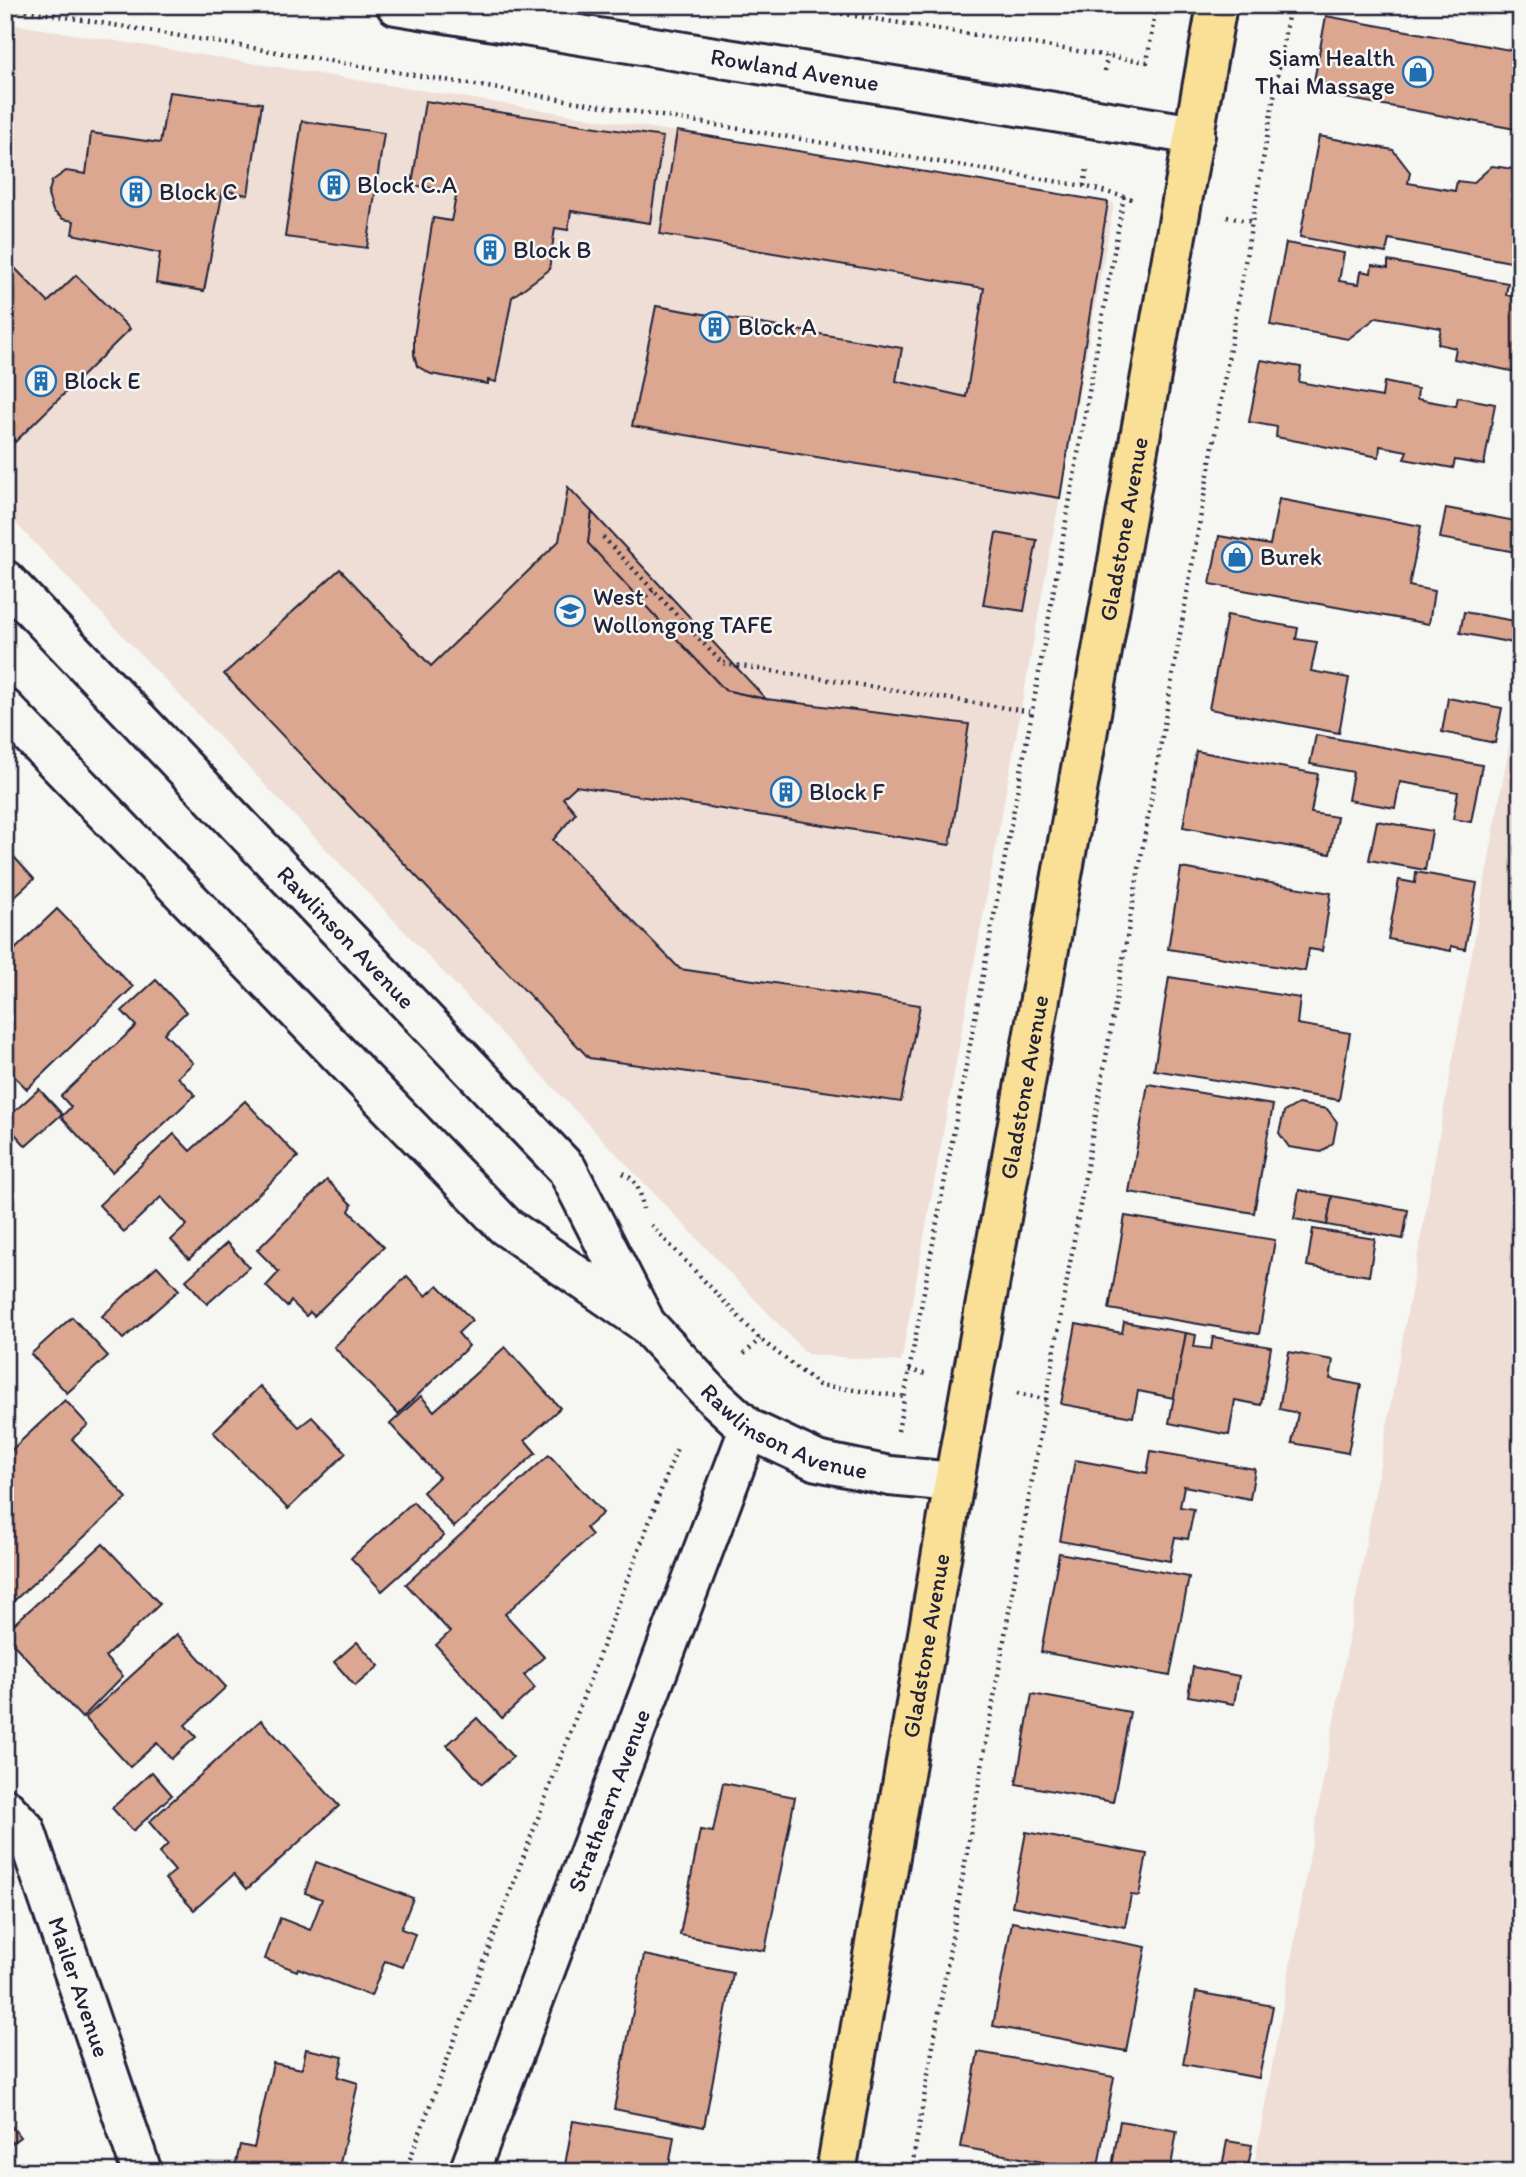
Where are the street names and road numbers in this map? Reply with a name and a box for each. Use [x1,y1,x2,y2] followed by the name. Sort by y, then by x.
[708,41,881,97] street label: Rowland Avenue
[1093,434,1154,623] street label: Gladstone Avenue
[271,859,422,1015] street label: Rawlinson Avenue
[993,993,1054,1182] street label: Gladstone Avenue
[695,1377,870,1485] street label: Rawlinson Avenue
[895,1551,956,1740] street label: Gladstone Avenue
[561,1705,656,1896] street label: Strathearn Avenue
[42,1913,117,2061] street label: Mailer Avenue

